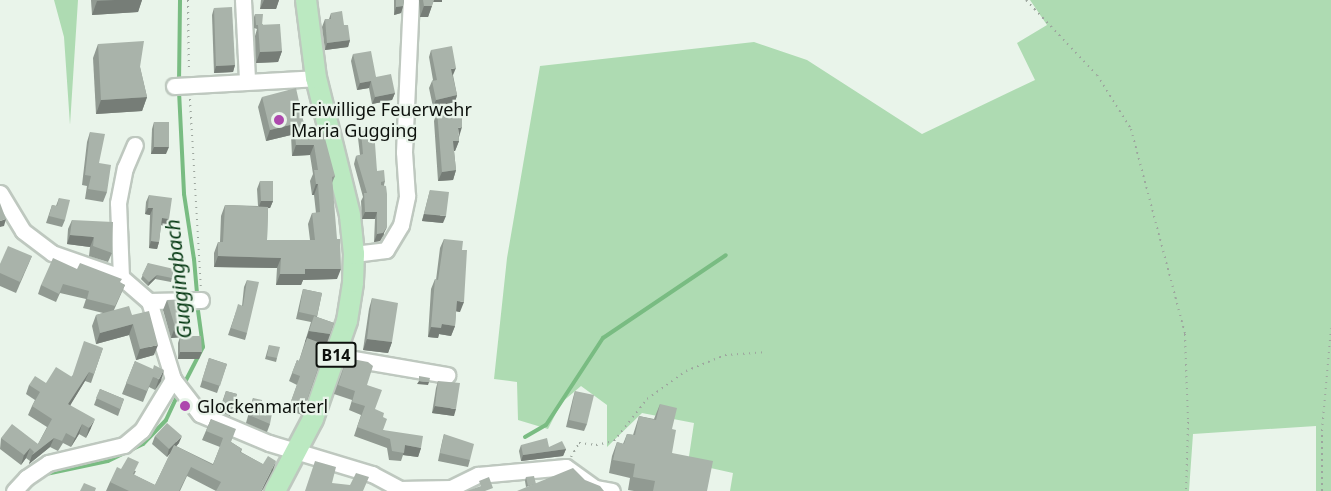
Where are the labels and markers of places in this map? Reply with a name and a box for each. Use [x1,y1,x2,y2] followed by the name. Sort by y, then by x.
[291,99,472,142] place label: Freiwillige Feuerwehr Maria Gugging
[272,113,286,127] marker: Freiwillige Feuerwehr Maria Gugging
[197,395,328,417] place label: Glockenmarterl
[178,399,192,413] marker: Glockenmarterl

